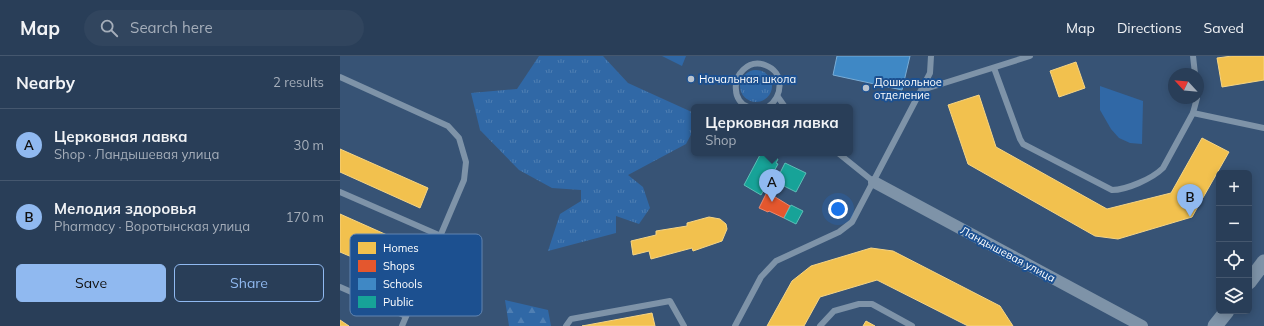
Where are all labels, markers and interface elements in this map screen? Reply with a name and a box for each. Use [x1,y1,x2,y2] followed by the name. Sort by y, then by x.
[84,10,364,46] search box
[20,16,60,40] text: Map
[98,17,120,39] icon: search
[130,18,213,37] text: Search here
[1066,19,1095,37] text: Map
[1117,19,1182,37] text: Directions
[1204,19,1244,37] text: Saved
[1168,68,1204,104] north arrow
[16,72,75,93] text: Nearby
[699,72,796,86] place label: Начальная школа
[273,74,324,90] text: 2 results
[686,74,696,84] marker: Начальная школа
[874,75,942,102] place label: Дошкольное отделение
[861,83,871,93] marker: Дошкольное отделение
[691,104,853,156] popup
[705,113,839,132] text: Церковная лавка
[54,127,187,146] text: Церковная лавка
[705,132,736,148] text: Shop
[24,137,34,153] text: A
[294,137,324,153] text: 30 m
[54,146,219,162] text: Shop · Ландышевая улица
[759,169,785,202] pin: A
[1216,170,1252,314] map controls
[1216,170,1252,206] button: +
[1177,184,1203,217] pin: B
[54,199,196,218] text: Мелодия здоровья
[828,199,848,219] your location
[1216,206,1252,242] button: −
[25,209,33,225] text: B
[286,209,324,225] text: 170 m
[54,218,250,234] text: Pharmacy · Воротынская улица
[958,223,1058,285] street label: Ландышевая улица
[350,234,482,316] legend
[383,241,419,255] text: Homes
[1216,242,1252,278] button: locate
[383,259,415,273] text: Shops
[16,264,166,302] button: Save
[174,264,324,302] button: Share
[383,277,422,291] text: Schools
[1216,278,1252,314] button: layers
[383,295,414,309] text: Public

